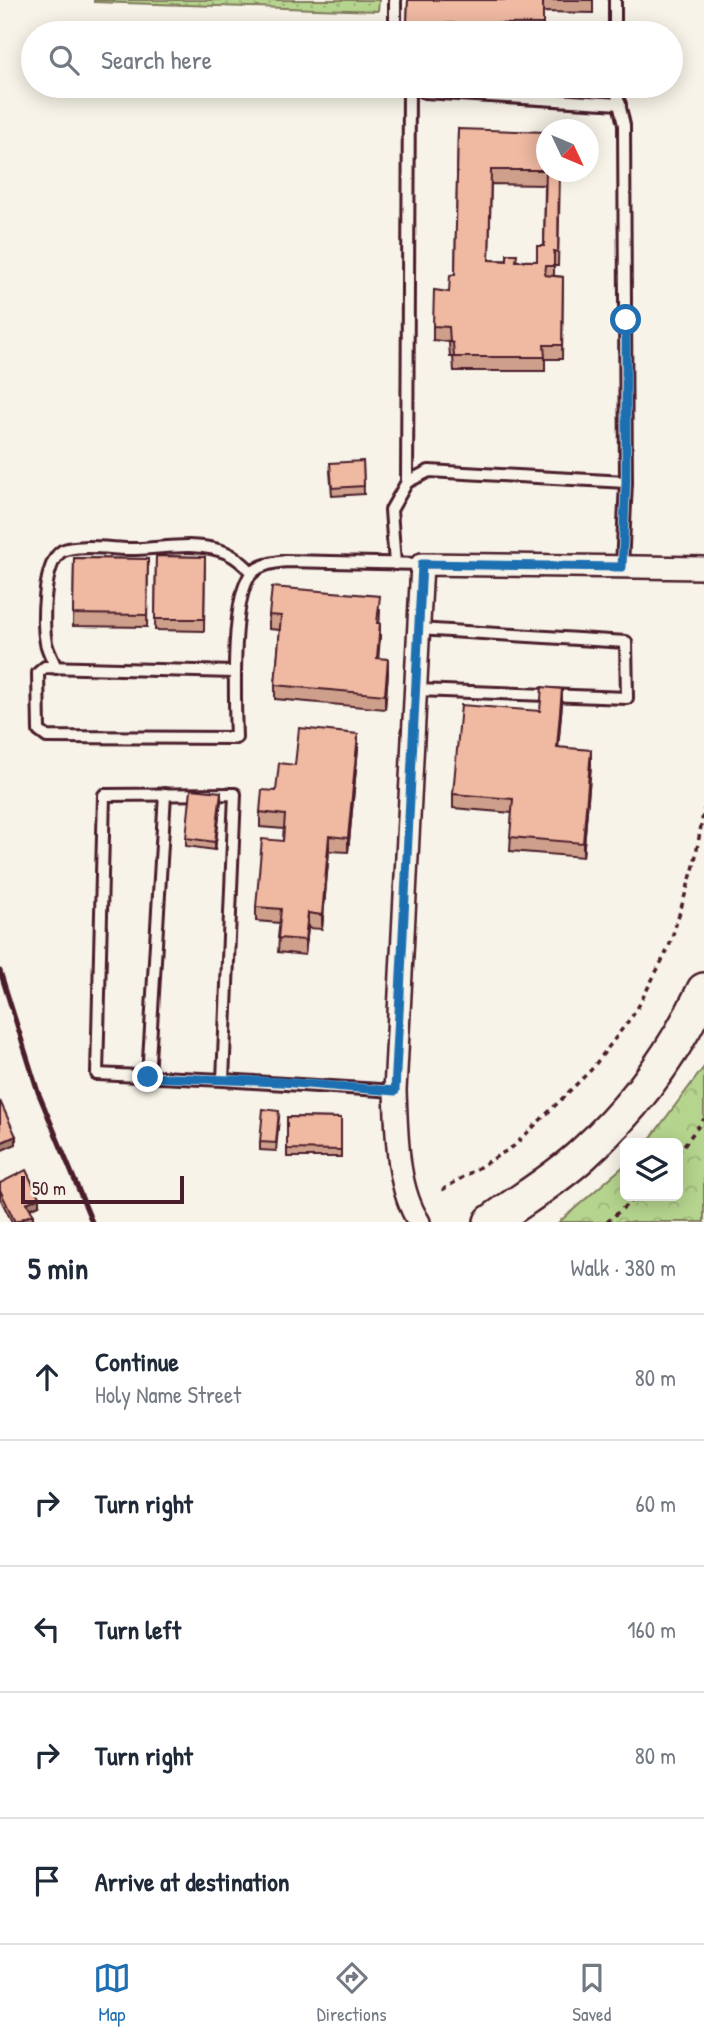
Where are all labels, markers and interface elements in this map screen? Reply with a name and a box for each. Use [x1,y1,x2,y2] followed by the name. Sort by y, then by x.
[21,21,683,98] search box
[45,41,83,79] icon: search
[101,42,212,77] text: Search here
[536,119,599,182] north arrow
[610,304,641,335] route start
[132,1061,163,1092] route end
[620,1138,683,1201] map controls
[620,1138,683,1201] button: layers
[21,1173,184,1205] scale bar
[32,1175,66,1201] text: 50 m
[28,1248,88,1288] text: 5 min
[570,1252,676,1283] text: Walk · 380 m
[95,1344,179,1379] text: Continue
[28,1358,66,1396] icon: ahead
[635,1362,676,1393] text: 80 m
[95,1379,241,1410] text: Holy Name Street
[28,1484,66,1522] icon: right
[95,1486,193,1521] text: Turn right
[636,1488,676,1519] text: 60 m
[28,1610,66,1648] icon: left
[95,1612,181,1647] text: Turn left
[627,1614,676,1645] text: 160 m
[28,1736,66,1774] icon: right
[95,1738,193,1773] text: Turn right
[635,1740,676,1771] text: 80 m
[28,1862,66,1900] icon: arrive
[95,1864,290,1899] text: Arrive at destination
[93,1959,131,2027] tab: Map
[317,1959,387,2027] tab: Directions
[572,1959,611,2027] tab: Saved

